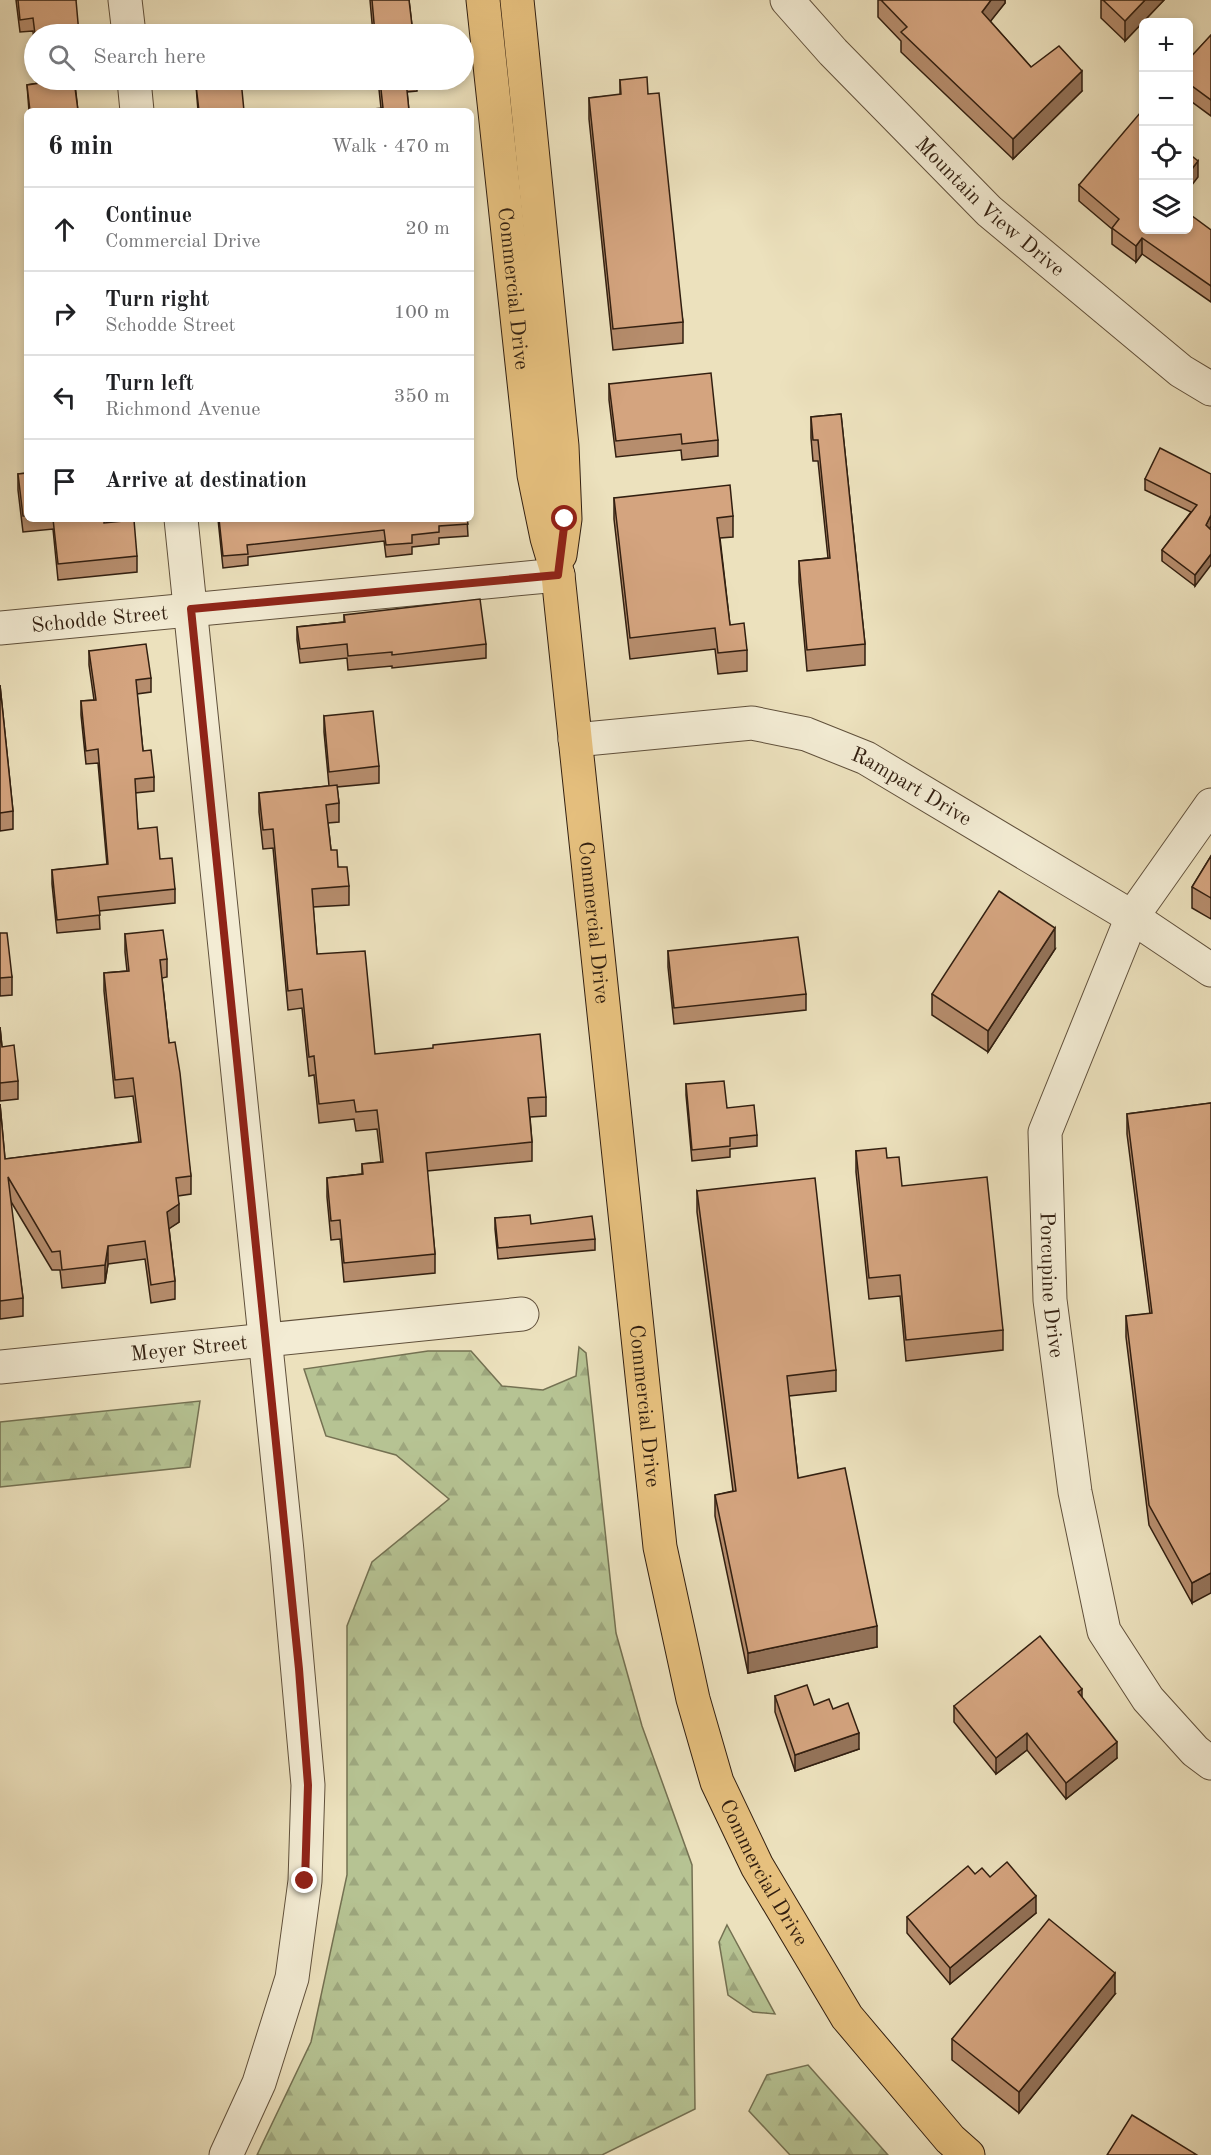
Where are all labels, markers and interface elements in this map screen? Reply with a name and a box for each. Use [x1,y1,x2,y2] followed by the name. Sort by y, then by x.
[1139,18,1193,234] map controls
[1139,18,1193,72] button: +
[24,24,474,90] search box
[45,41,78,74] icon: search
[93,46,206,68] text: Search here
[1139,72,1193,126] button: −
[1139,126,1193,180] button: locate
[48,134,113,160] text: 6 min
[911,134,1068,281] street label: Mountain View Drive
[331,137,450,157] text: Walk · 470 m
[1139,180,1193,234] button: layers
[105,205,192,227] text: Continue
[493,206,532,371] street label: Commercial Drive
[48,213,81,246] icon: ahead
[405,219,450,239] text: 20 m
[105,232,261,252] text: Commercial Drive
[105,289,209,311] text: Turn right
[48,297,81,330] icon: right
[394,303,450,323] text: 100 m
[105,316,236,336] text: Schodde Street
[105,373,194,395] text: Turn left
[48,381,81,414] icon: left
[394,387,450,407] text: 350 m
[105,400,260,420] text: Richmond Avenue
[48,465,81,498] icon: arrive
[105,470,307,492] text: Arrive at destination
[551,505,577,531] route start
[30,603,169,637] street label: Schodde Street
[848,744,975,831] street label: Rampart Drive
[574,840,612,1005] street label: Commercial Drive
[1035,1211,1066,1359] street label: Porcupine Drive
[625,1324,663,1488] street label: Commercial Drive
[130,1333,249,1366] street label: Meyer Street
[715,1797,811,1950] street label: Commercial Drive
[291,1867,317,1893] route end

